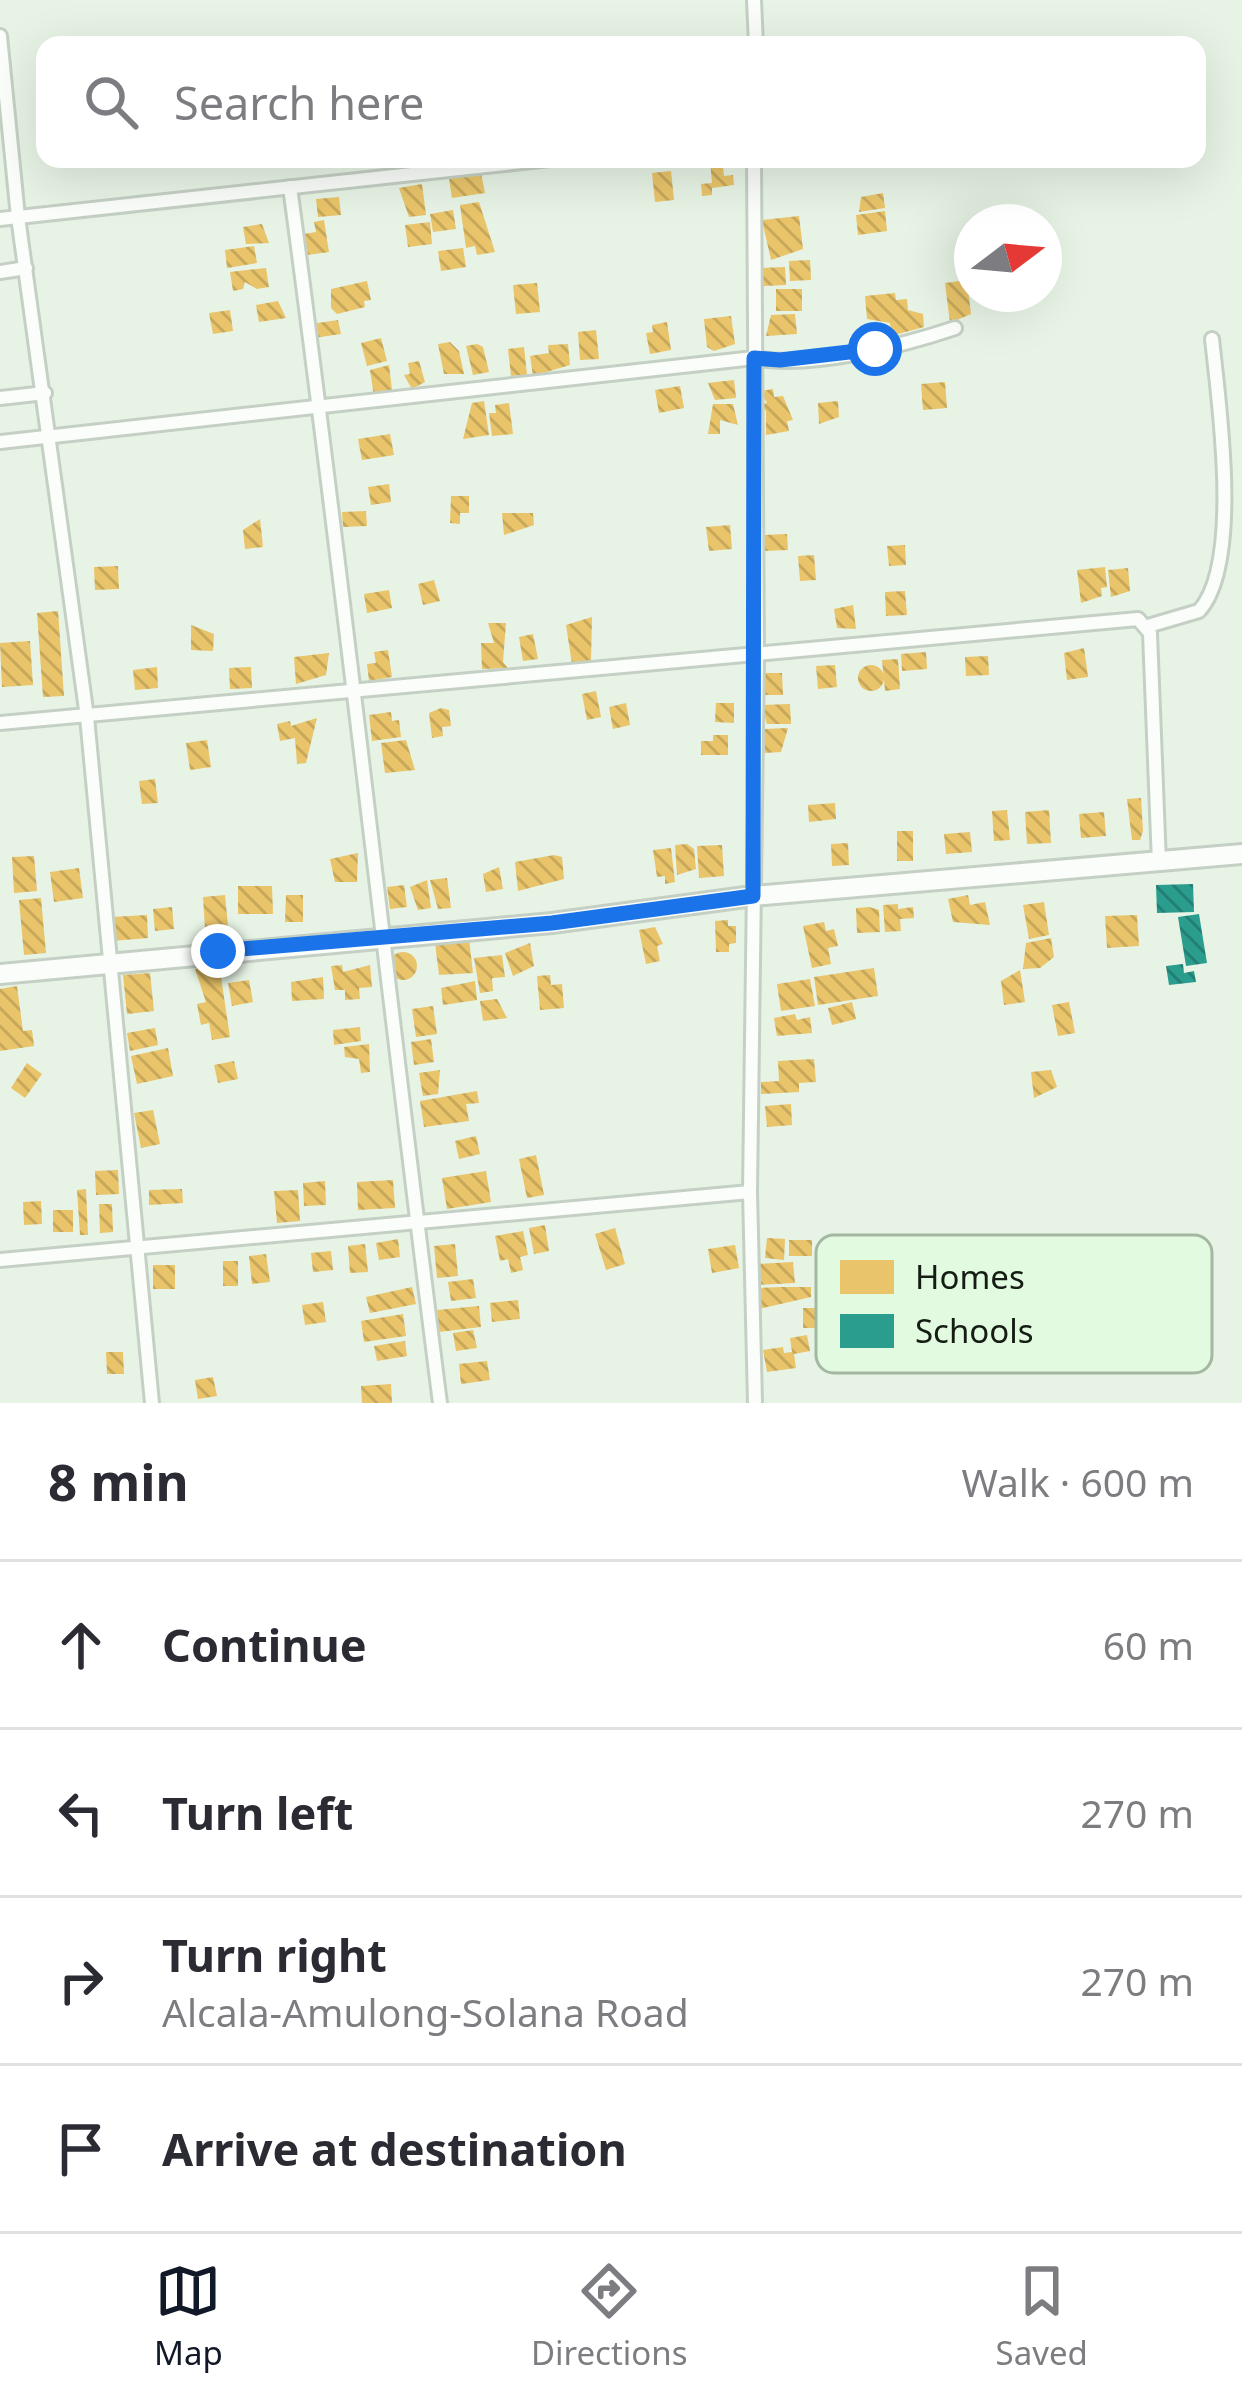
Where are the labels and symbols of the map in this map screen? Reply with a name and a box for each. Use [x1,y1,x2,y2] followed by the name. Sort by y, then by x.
[954,204,1062,312] north arrow
[848,322,902,376] route start
[191,924,245,978] route end
[816,1235,1212,1373] legend
[915,1254,1025,1299] text: Homes
[915,1308,1034,1353] text: Schools

